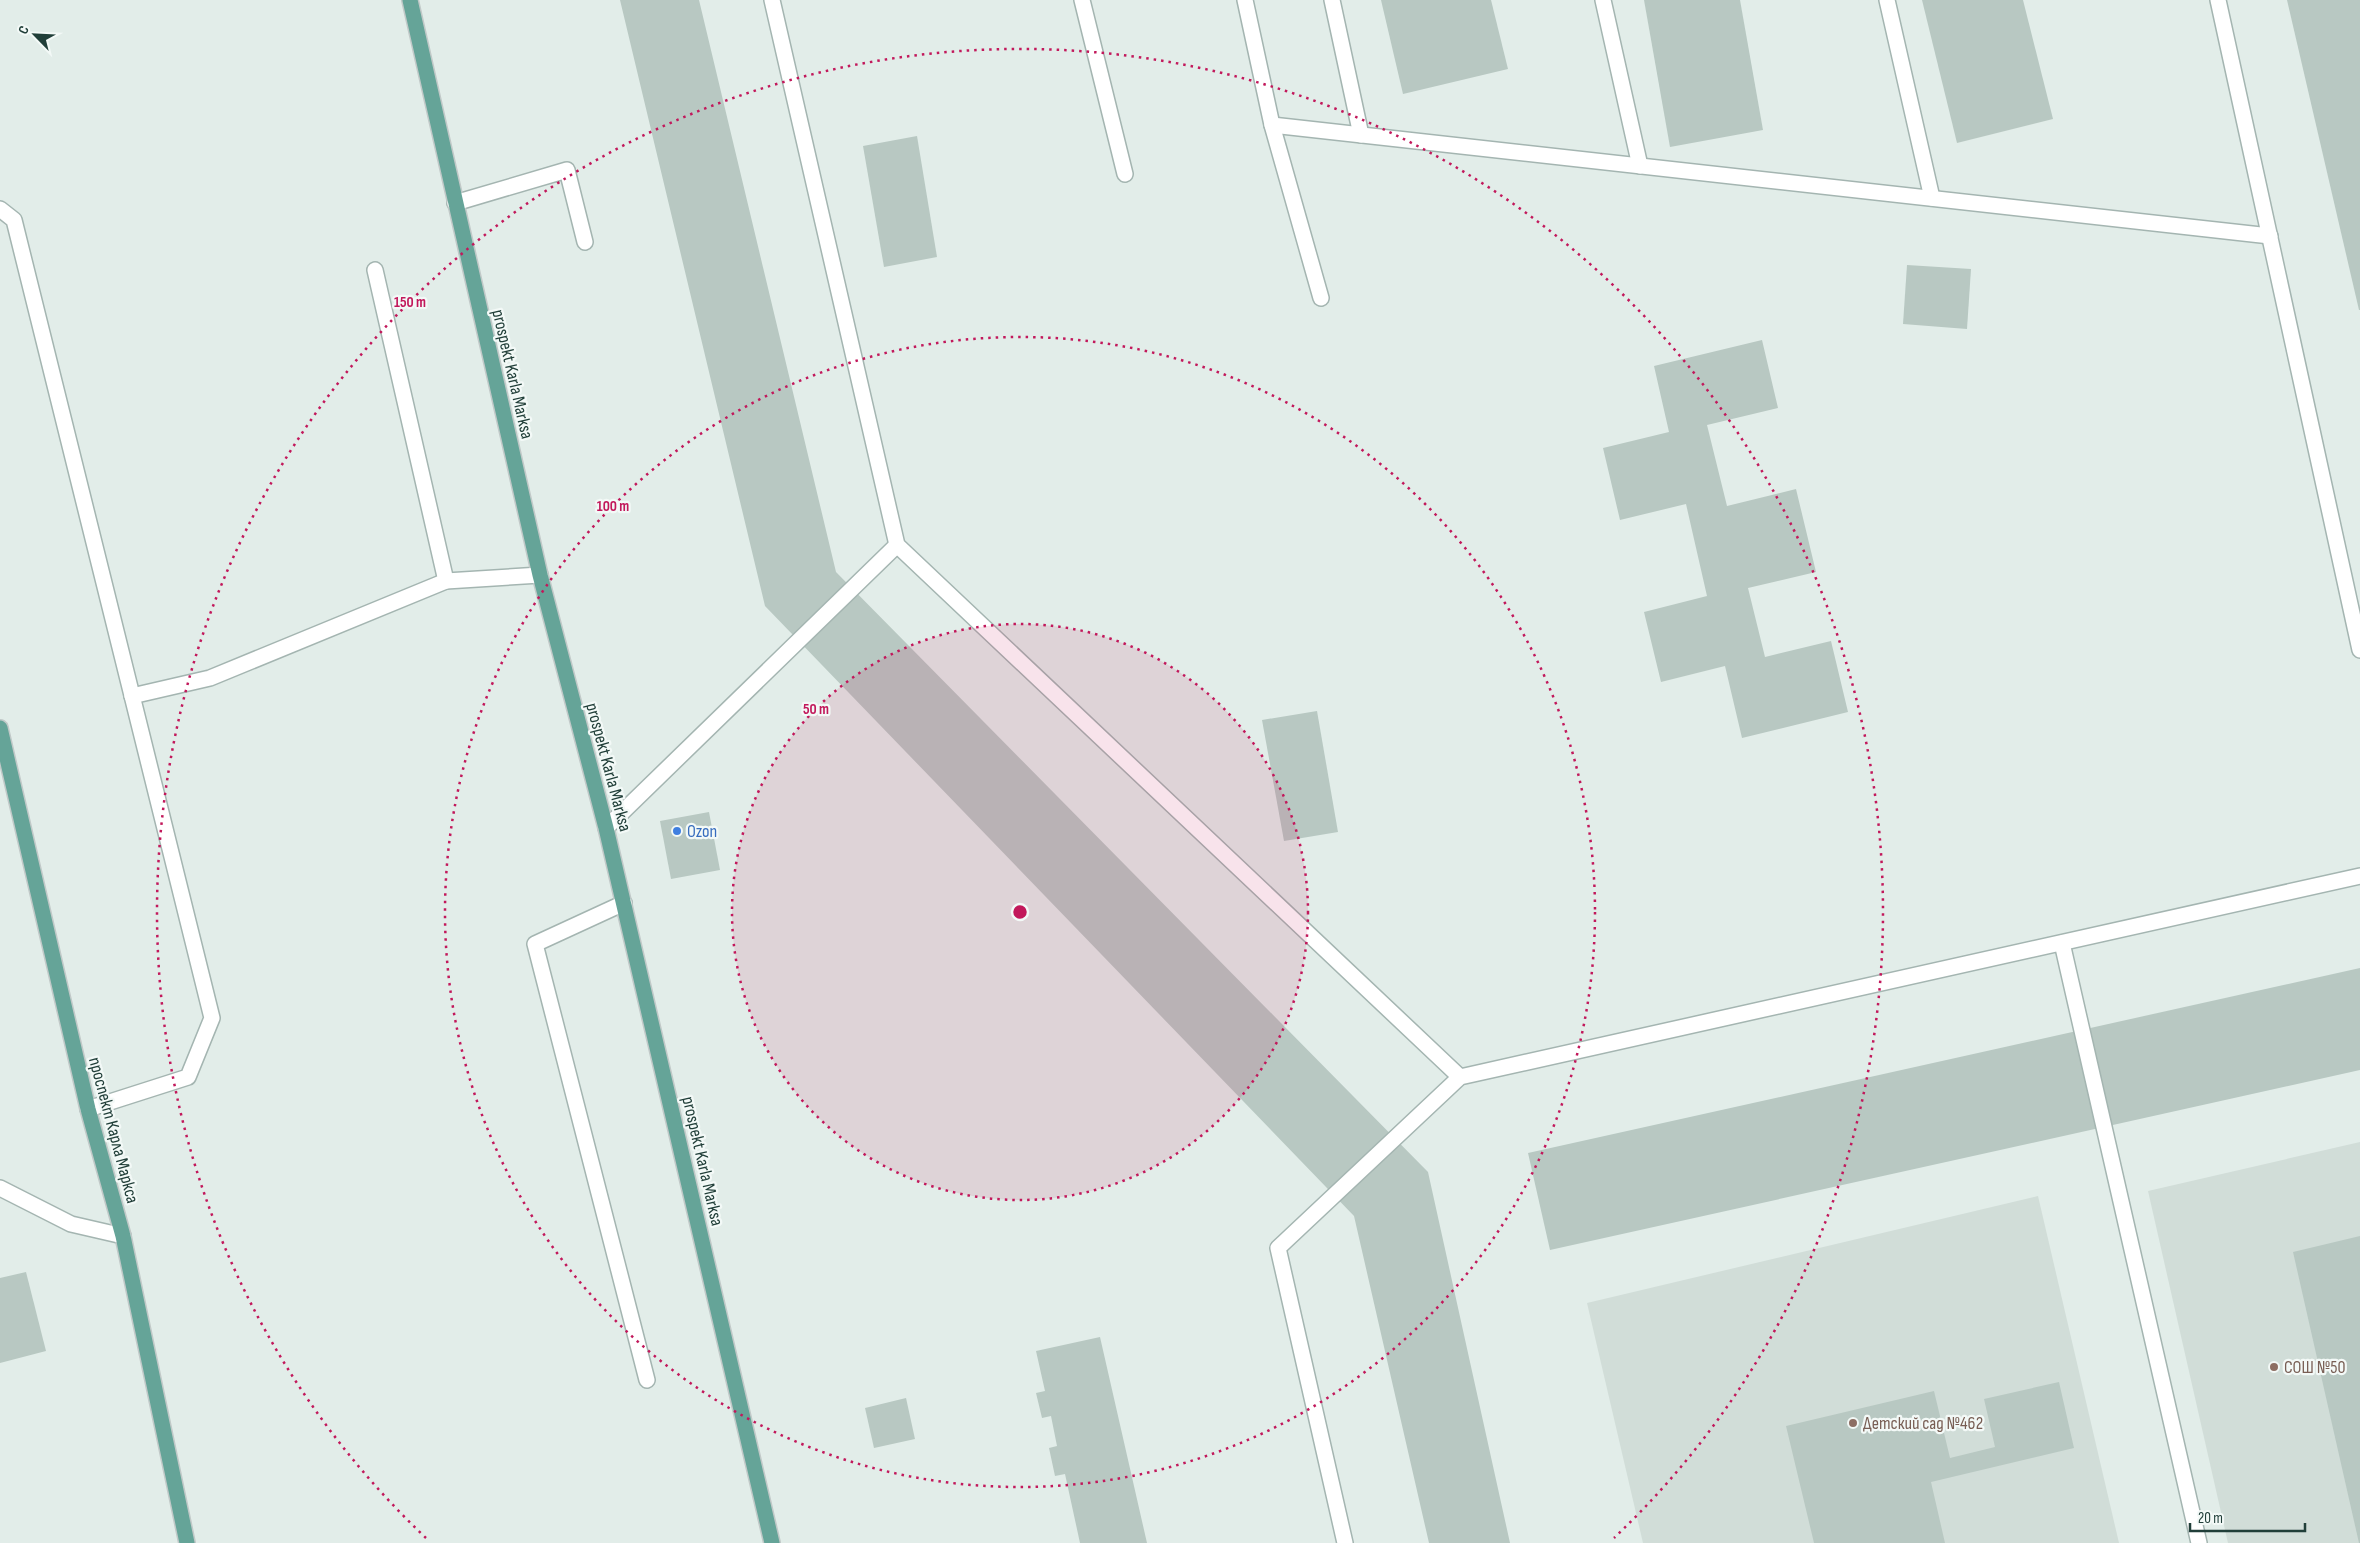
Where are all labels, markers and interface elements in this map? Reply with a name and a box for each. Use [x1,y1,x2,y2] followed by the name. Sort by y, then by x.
[10,10,60,60] north arrow
[14,23,33,37] text: С
[394,293,426,312] text: 150 m
[487,307,538,441] street label: prospekt Karla Marksa
[597,497,629,516] text: 100 m
[803,700,829,719] text: 50 m
[581,701,636,834] street label: prospekt Karla Marksa
[687,821,717,842] place label: Ozon
[671,825,683,837] marker: Ozon
[1011,903,1029,921] centre of rings
[84,1055,143,1205] street label: проспект Карла Маркса
[677,1094,728,1228] street label: prospekt Karla Marksa
[2284,1357,2345,1378] place label: СОШ №50
[2268,1361,2280,1373] marker: СОШ №50
[1863,1413,1983,1434] place label: Детский сад №462
[1847,1417,1859,1429] marker: Детский сад №462
[2190,1500,2305,1532] scale bar
[2198,1509,2223,1528] text: 20 m

